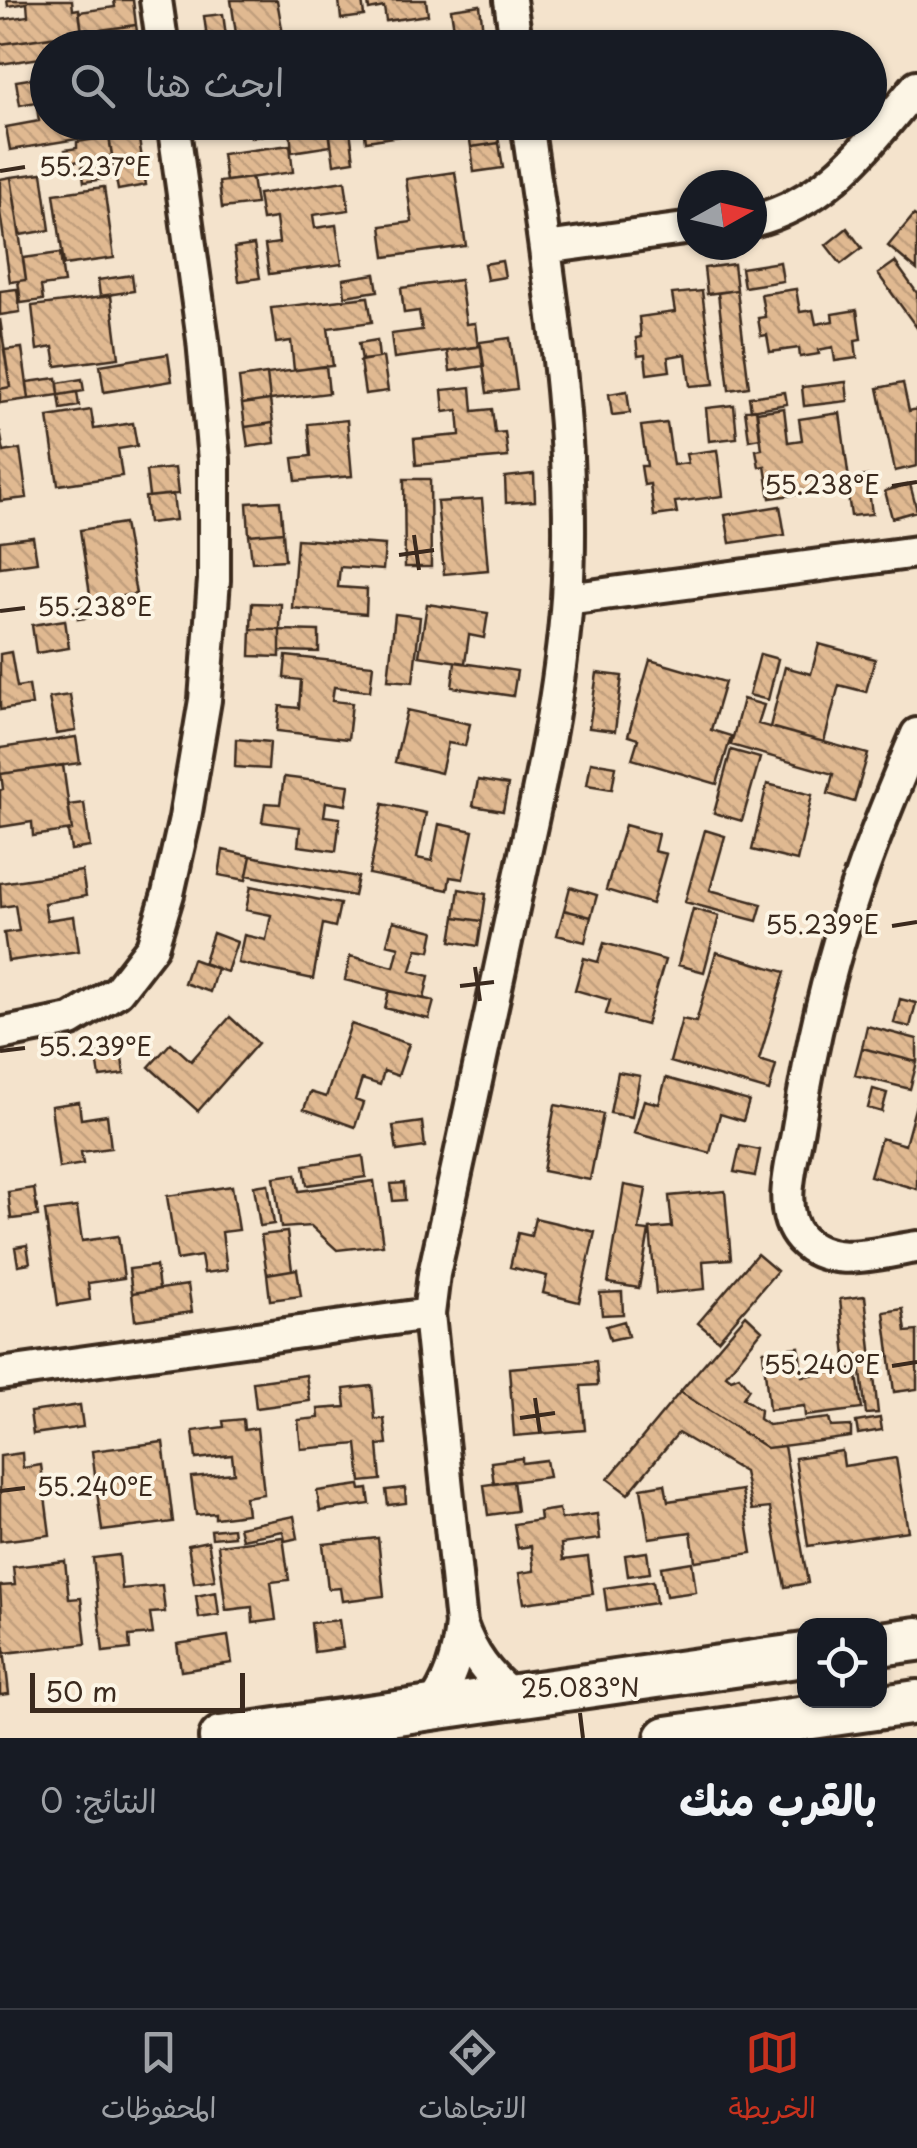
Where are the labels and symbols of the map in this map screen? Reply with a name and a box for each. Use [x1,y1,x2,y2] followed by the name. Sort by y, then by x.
[39,147,151,185] text: 55.237°E
[677,170,767,260] north arrow
[764,465,880,503] text: 55.238°E
[37,587,153,625] text: 55.238°E
[765,905,879,943] text: 55.239°E
[38,1027,152,1065] text: 55.239°E
[763,1345,881,1383] text: 55.240°E
[36,1467,154,1505] text: 55.240°E
[30,1668,245,1712] scale bar
[521,1668,639,1706] text: 25.083°N

